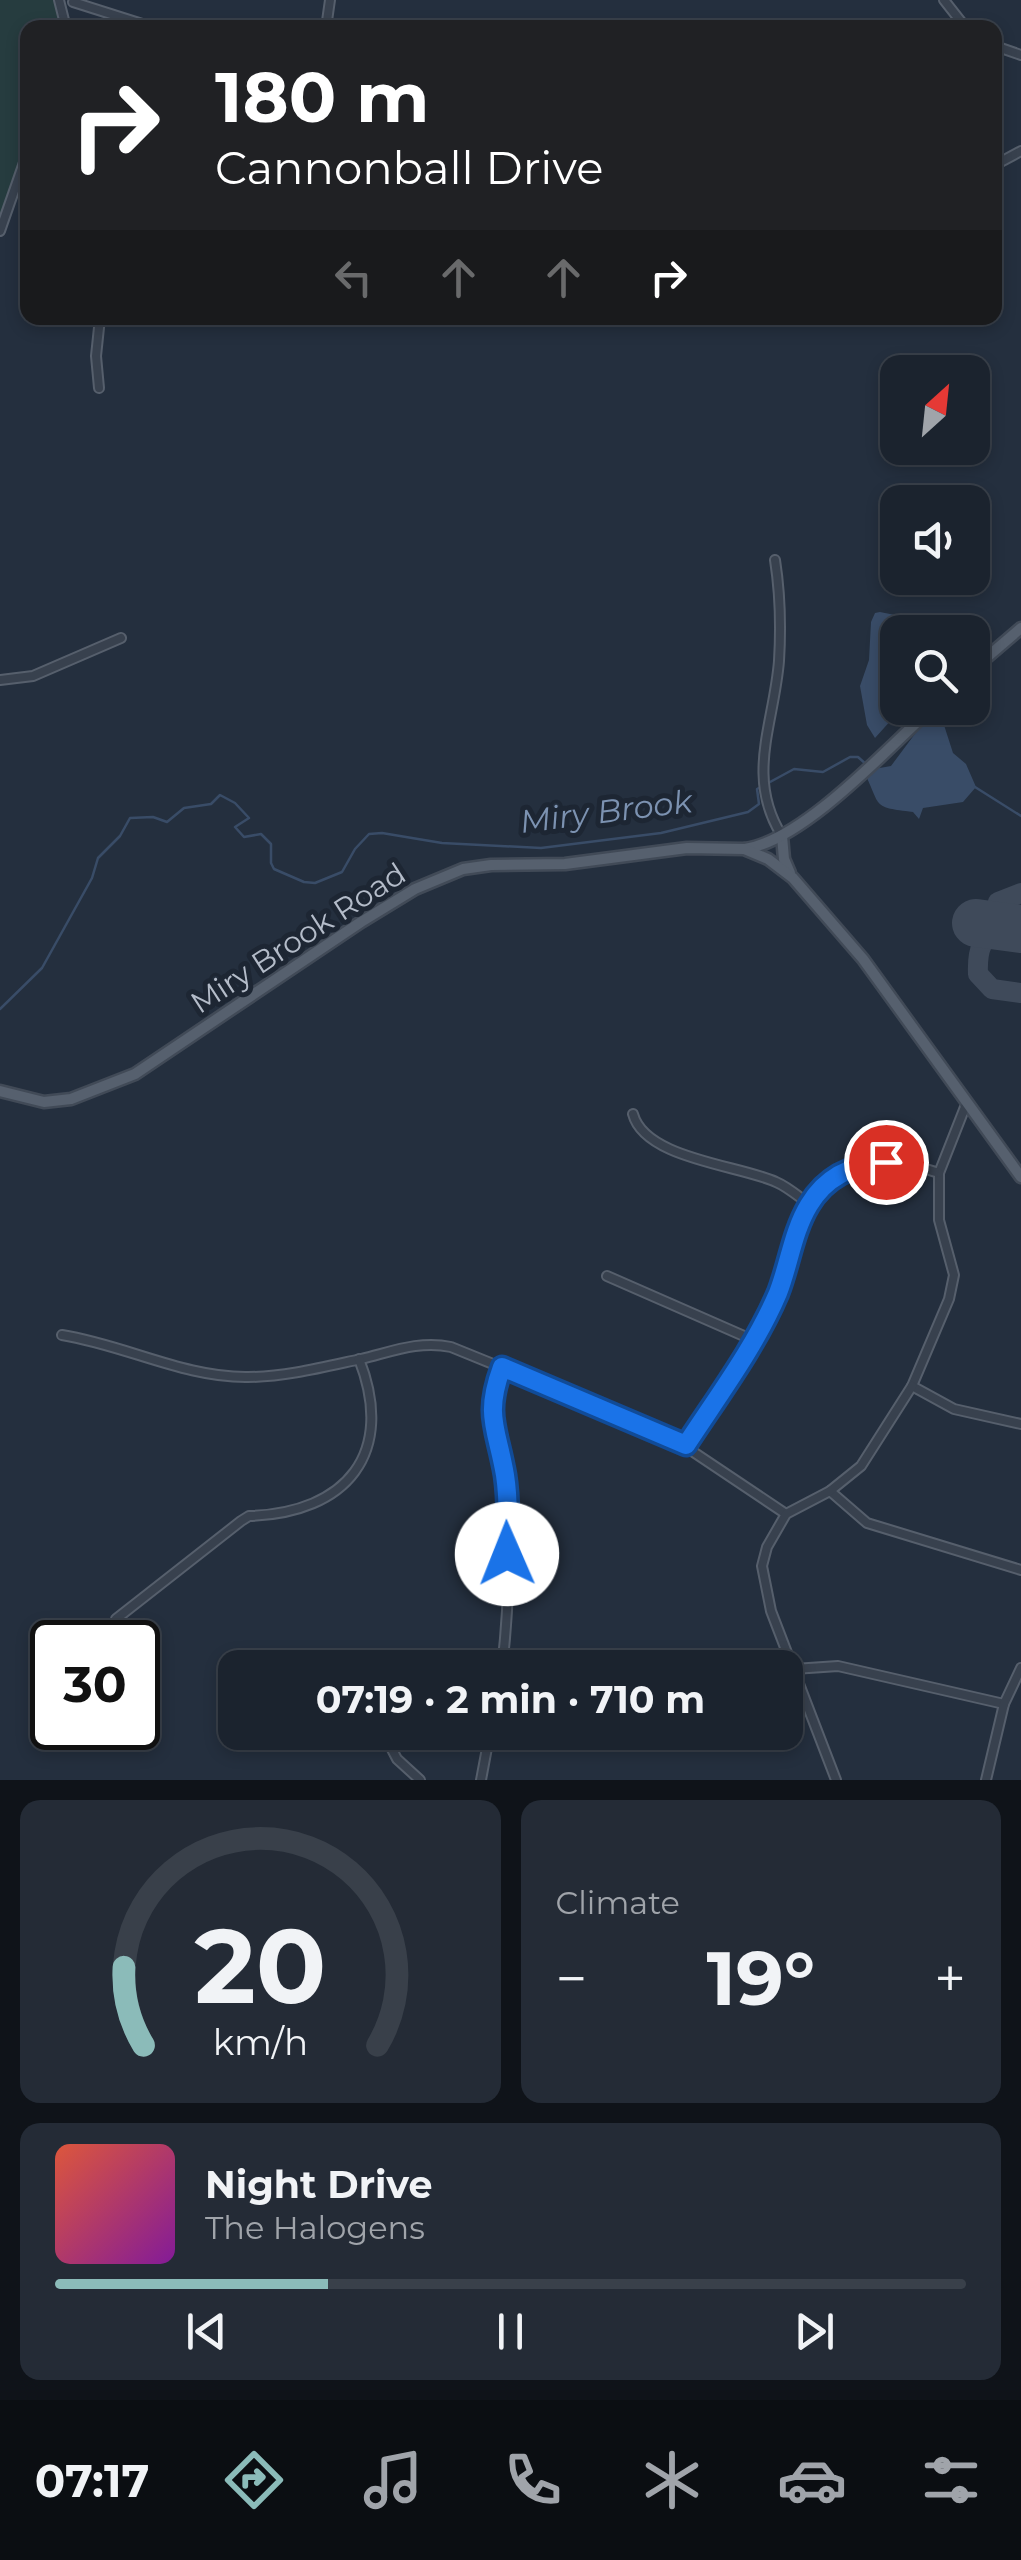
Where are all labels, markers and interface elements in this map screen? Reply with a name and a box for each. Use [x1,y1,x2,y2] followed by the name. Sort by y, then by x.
[215,54,429,140] text: 180 m
[50,60,180,190] icon: right
[215,140,603,195] text: Cannonball Drive
[326,250,381,305] icon: left
[431,250,486,305] icon: ahead
[536,250,591,305] icon: ahead
[641,250,696,305] icon: right
[880,355,990,465] north arrow
[880,355,990,725] map controls
[880,485,990,595] button: sound
[880,615,990,725] button: search
[518,781,696,841] water label: Miry Brook
[184,855,412,1021] street label: Miry Brook Road
[844,1120,929,1205] pin
[859,1135,914,1190] icon: arrive
[455,1502,559,1606] position arrow
[30,1620,160,1750] speed limit sign: 30
[316,1676,705,1723] text: 07:19 · 2 min · 710 m
[556,1883,680,1922] text: Climate
[194,1902,326,2029] text: 20
[706,1932,815,2024] text: 19°
[556,1945,587,2012] text: −
[934,1945,966,2012] text: +
[213,2020,308,2064] text: km/h
[205,2161,432,2208] text: Night Drive
[205,2208,425,2247] text: The Halogens
[179,2304,234,2359] icon: previous
[483,2304,538,2359] icon: pause
[787,2304,842,2359] icon: next
[219,2445,289,2515] icon: directions
[358,2445,428,2515] icon: music
[498,2445,568,2515] icon: phone
[637,2445,707,2515] icon: climate
[777,2445,847,2515] icon: car
[916,2445,986,2515] icon: filters
[35,2453,149,2508] text: 07:17

